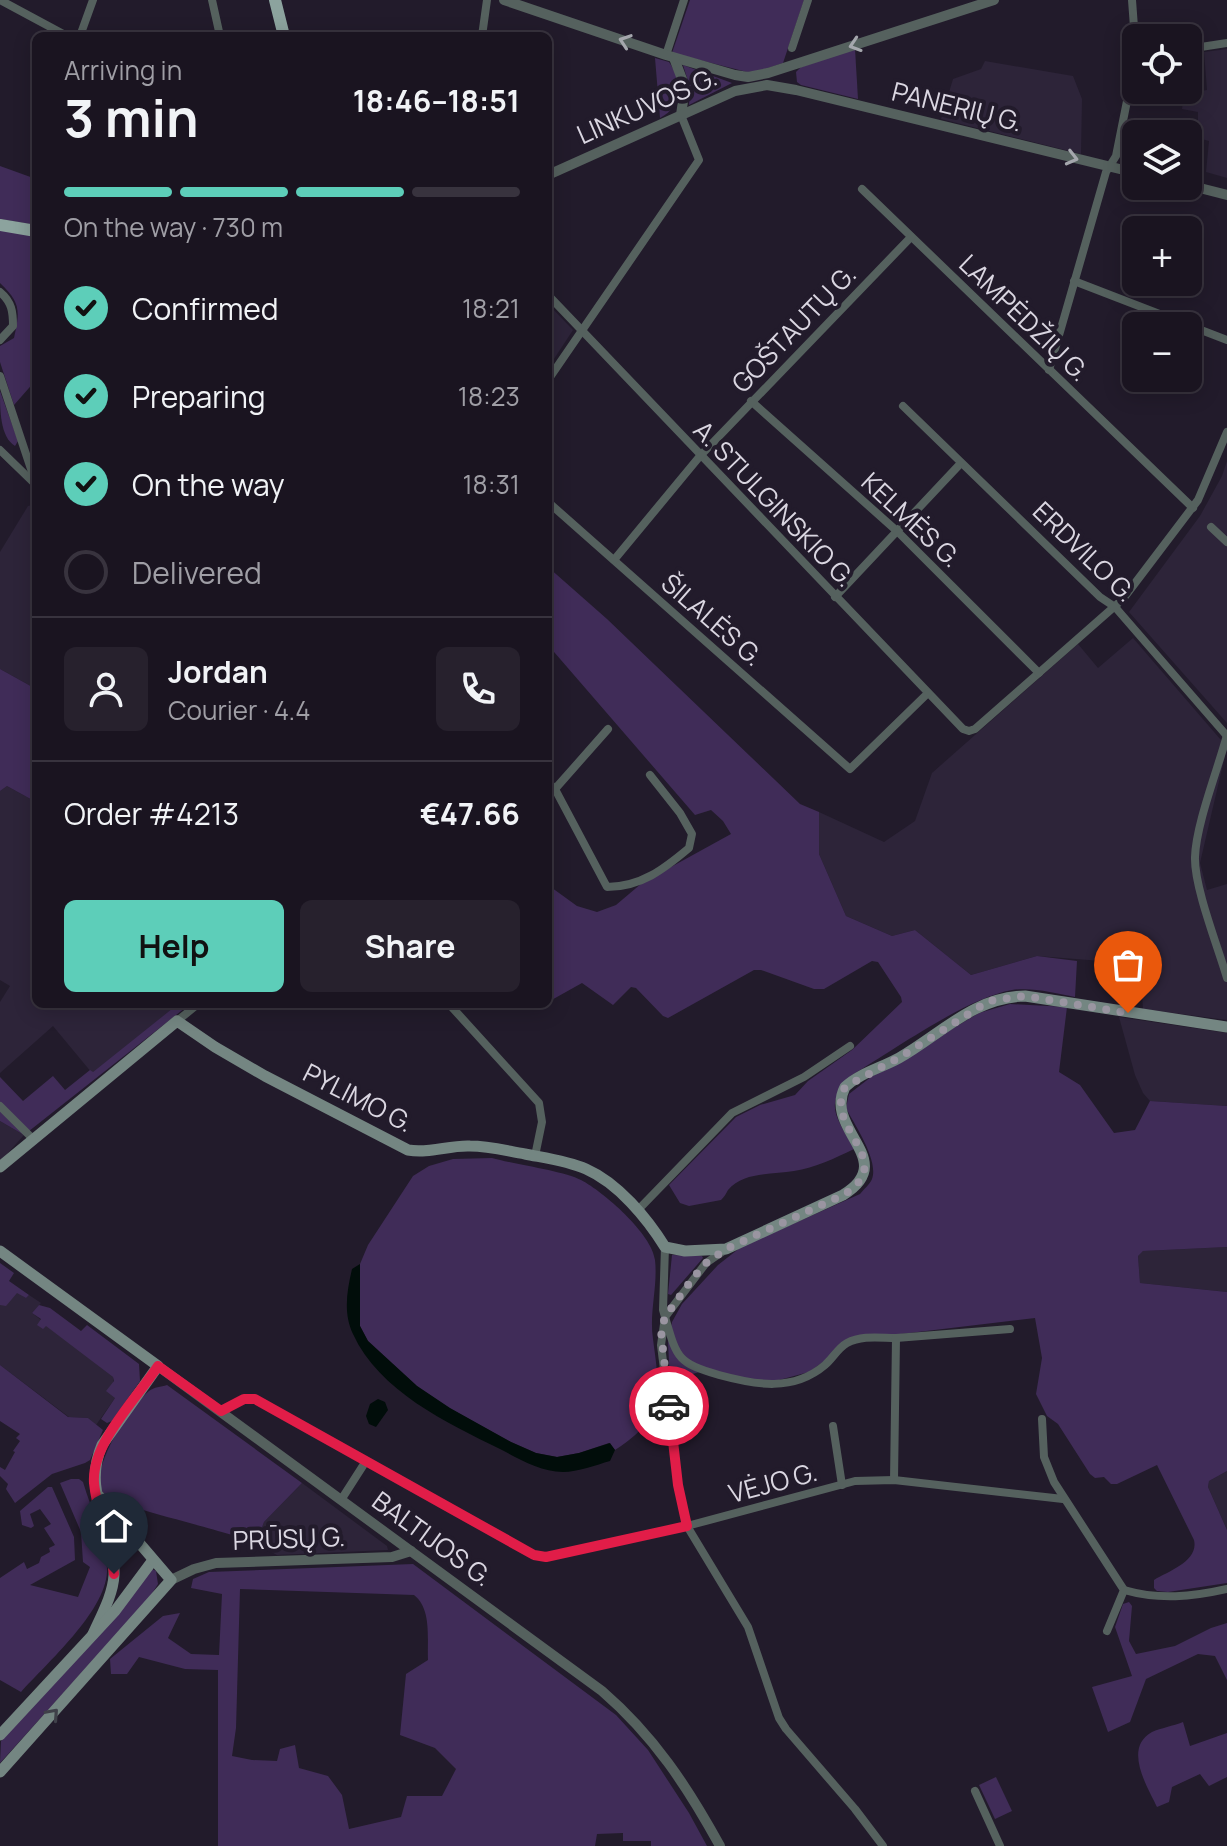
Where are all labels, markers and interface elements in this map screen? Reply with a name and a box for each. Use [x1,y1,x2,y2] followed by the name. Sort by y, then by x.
[1122,24,1202,392] map controls
[1122,24,1202,104] button: locate
[619,35,633,51] one-way arrow
[848,35,862,51] one-way arrow
[64,52,182,88] text: Arriving in
[571,58,722,152] street label: LINKUVOS G.
[888,72,1026,140] street label: PANERIŲ G.
[353,80,520,121] text: 18:46–18:51
[64,82,199,153] text: 3 min
[1122,120,1202,200] button: layers
[1065,148,1078,165] one-way arrow
[64,209,283,245] text: On the way · 730 m
[1122,216,1202,296] button: +
[952,246,1098,389] street label: LAMPĖDŽIŲ G.
[723,256,864,400] street label: GOŠTAUTŲ G.
[64,286,108,330] icon: check
[132,288,279,329] text: Confirmed
[462,290,520,326] text: 18:21
[1122,312,1202,392] button: −
[64,374,108,418] icon: check
[132,376,266,417] text: Preparing
[458,378,520,414] text: 18:23
[686,412,863,594] street label: A. STULGINSKIO G.
[64,462,108,506] icon: check
[132,464,285,505] text: On the way
[854,464,969,575] street label: KELMĖS G.
[462,466,520,502] text: 18:31
[1025,493,1144,609] street label: ERDVILO G.
[132,552,262,593] text: Delivered
[654,565,771,674] street label: ŠILALĖS G.
[64,647,148,731] button: person
[436,647,520,731] button: phone
[168,651,268,692] text: Jordan
[168,692,310,728] text: Courier · 4.4
[64,793,239,834] text: Order #4213
[420,793,520,834] text: €47.66
[64,900,284,992] button: Help
[300,900,520,992] button: Share
[1094,931,1162,1013] pin
[1106,943,1150,987] icon: bag
[297,1054,420,1140] street label: PYLIMO G.
[629,1366,709,1446] courier
[647,1384,691,1428] icon: car
[725,1453,821,1511] street label: VĖJO G.
[365,1482,500,1594] street label: BALTIJOS G.
[80,1492,148,1574] pin
[92,1504,136,1548] icon: home
[232,1518,346,1558] street label: PRŪSŲ G.
[43,1709,57,1724] one-way arrow

